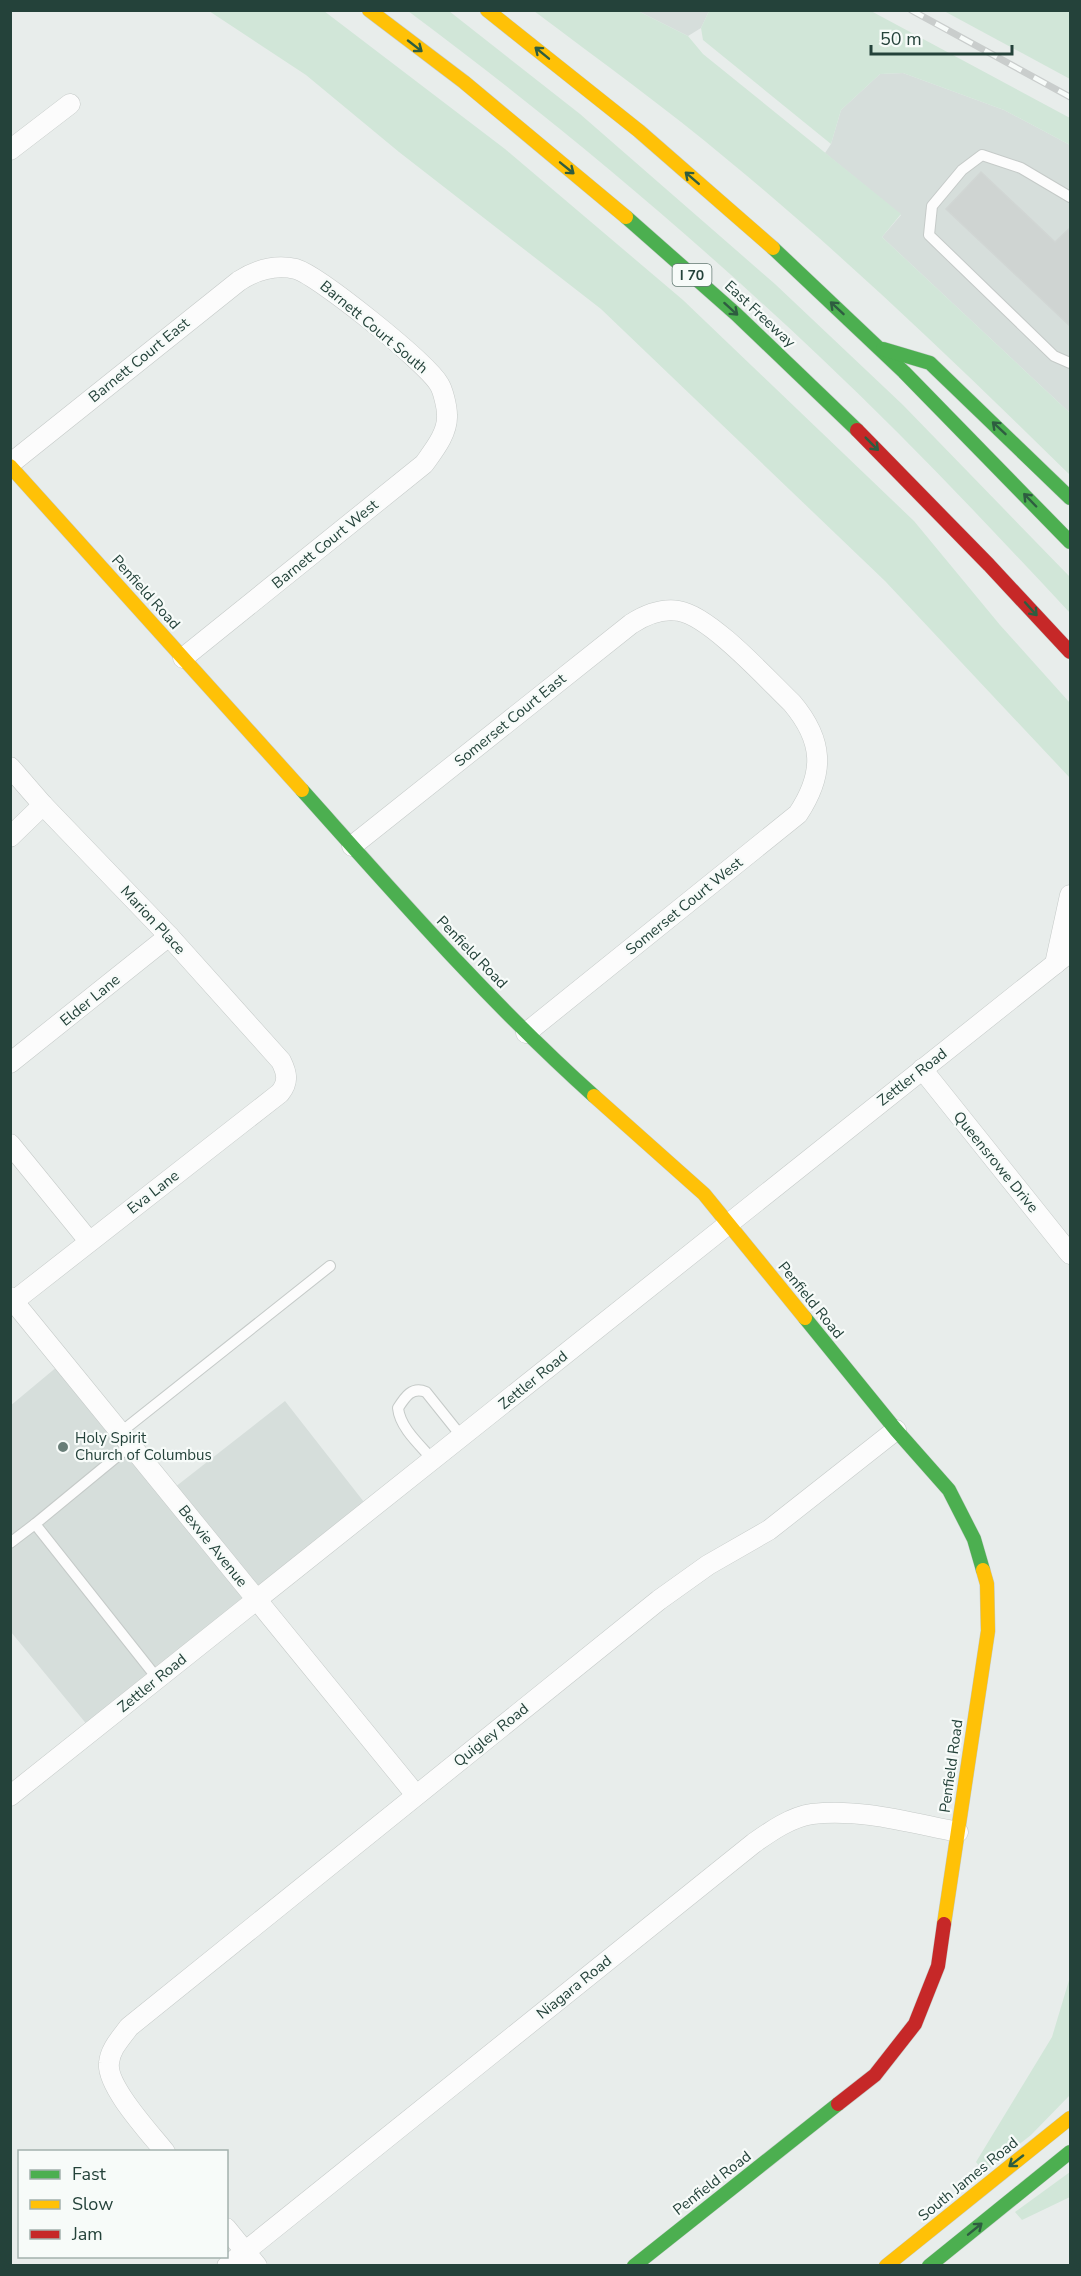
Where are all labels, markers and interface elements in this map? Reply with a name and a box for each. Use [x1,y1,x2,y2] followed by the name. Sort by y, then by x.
[871,18,1012,56] scale bar
[880,27,922,51] text: 50 m
[407,40,423,53] one-way arrow
[534,47,550,60] one-way arrow
[559,161,574,175] one-way arrow
[685,171,700,185] one-way arrow
[672,264,712,286] road number: I 70
[316,276,432,378] street label: Barnett Court South
[720,276,800,352] street label: East Freeway
[830,301,845,315] one-way arrow
[723,302,738,316] one-way arrow
[84,313,194,407] street label: Barnett Court East
[991,420,1006,435] one-way arrow
[864,436,879,451] one-way arrow
[1023,493,1037,508] one-way arrow
[268,494,383,593] street label: Barnett Court West
[107,550,185,634] street label: Penfield Road
[1024,602,1039,617] one-way arrow
[450,668,571,771] street label: Somerset Court East
[621,852,747,959] street label: Somerset Court West
[116,881,190,959] street label: Marion Place
[432,911,512,993] street label: Penfield Road
[56,970,124,1030] street label: Elder Lane
[873,1043,951,1111] street label: Zettler Road
[949,1107,1043,1217] street label: Queensrowe Drive
[123,1165,183,1219] street label: Eva Lane
[774,1257,848,1343] street label: Penfield Road
[494,1346,572,1414] street label: Zettler Road
[75,1428,212,1465] place label: Holy Spirit Church of Columbus
[56,1440,70,1454] marker: Holy Spirit Church of Columbus
[174,1501,252,1591] street label: Bexvie Avenue
[113,1649,191,1717] street label: Zettler Road
[449,1699,533,1771] street label: Quigley Road
[935,1718,967,1814] street label: Penfield Road
[532,1951,616,2023] street label: Niagara Road
[914,2132,1022,2226] street label: South James Road
[669,2146,755,2220] street label: Penfield Road
[18,2150,228,2258] legend
[1009,2155,1025,2168] one-way arrow
[72,2162,107,2186] text: Fast
[72,2192,113,2216] text: Slow
[71,2222,103,2246] text: Jam
[967,2222,982,2236] one-way arrow

